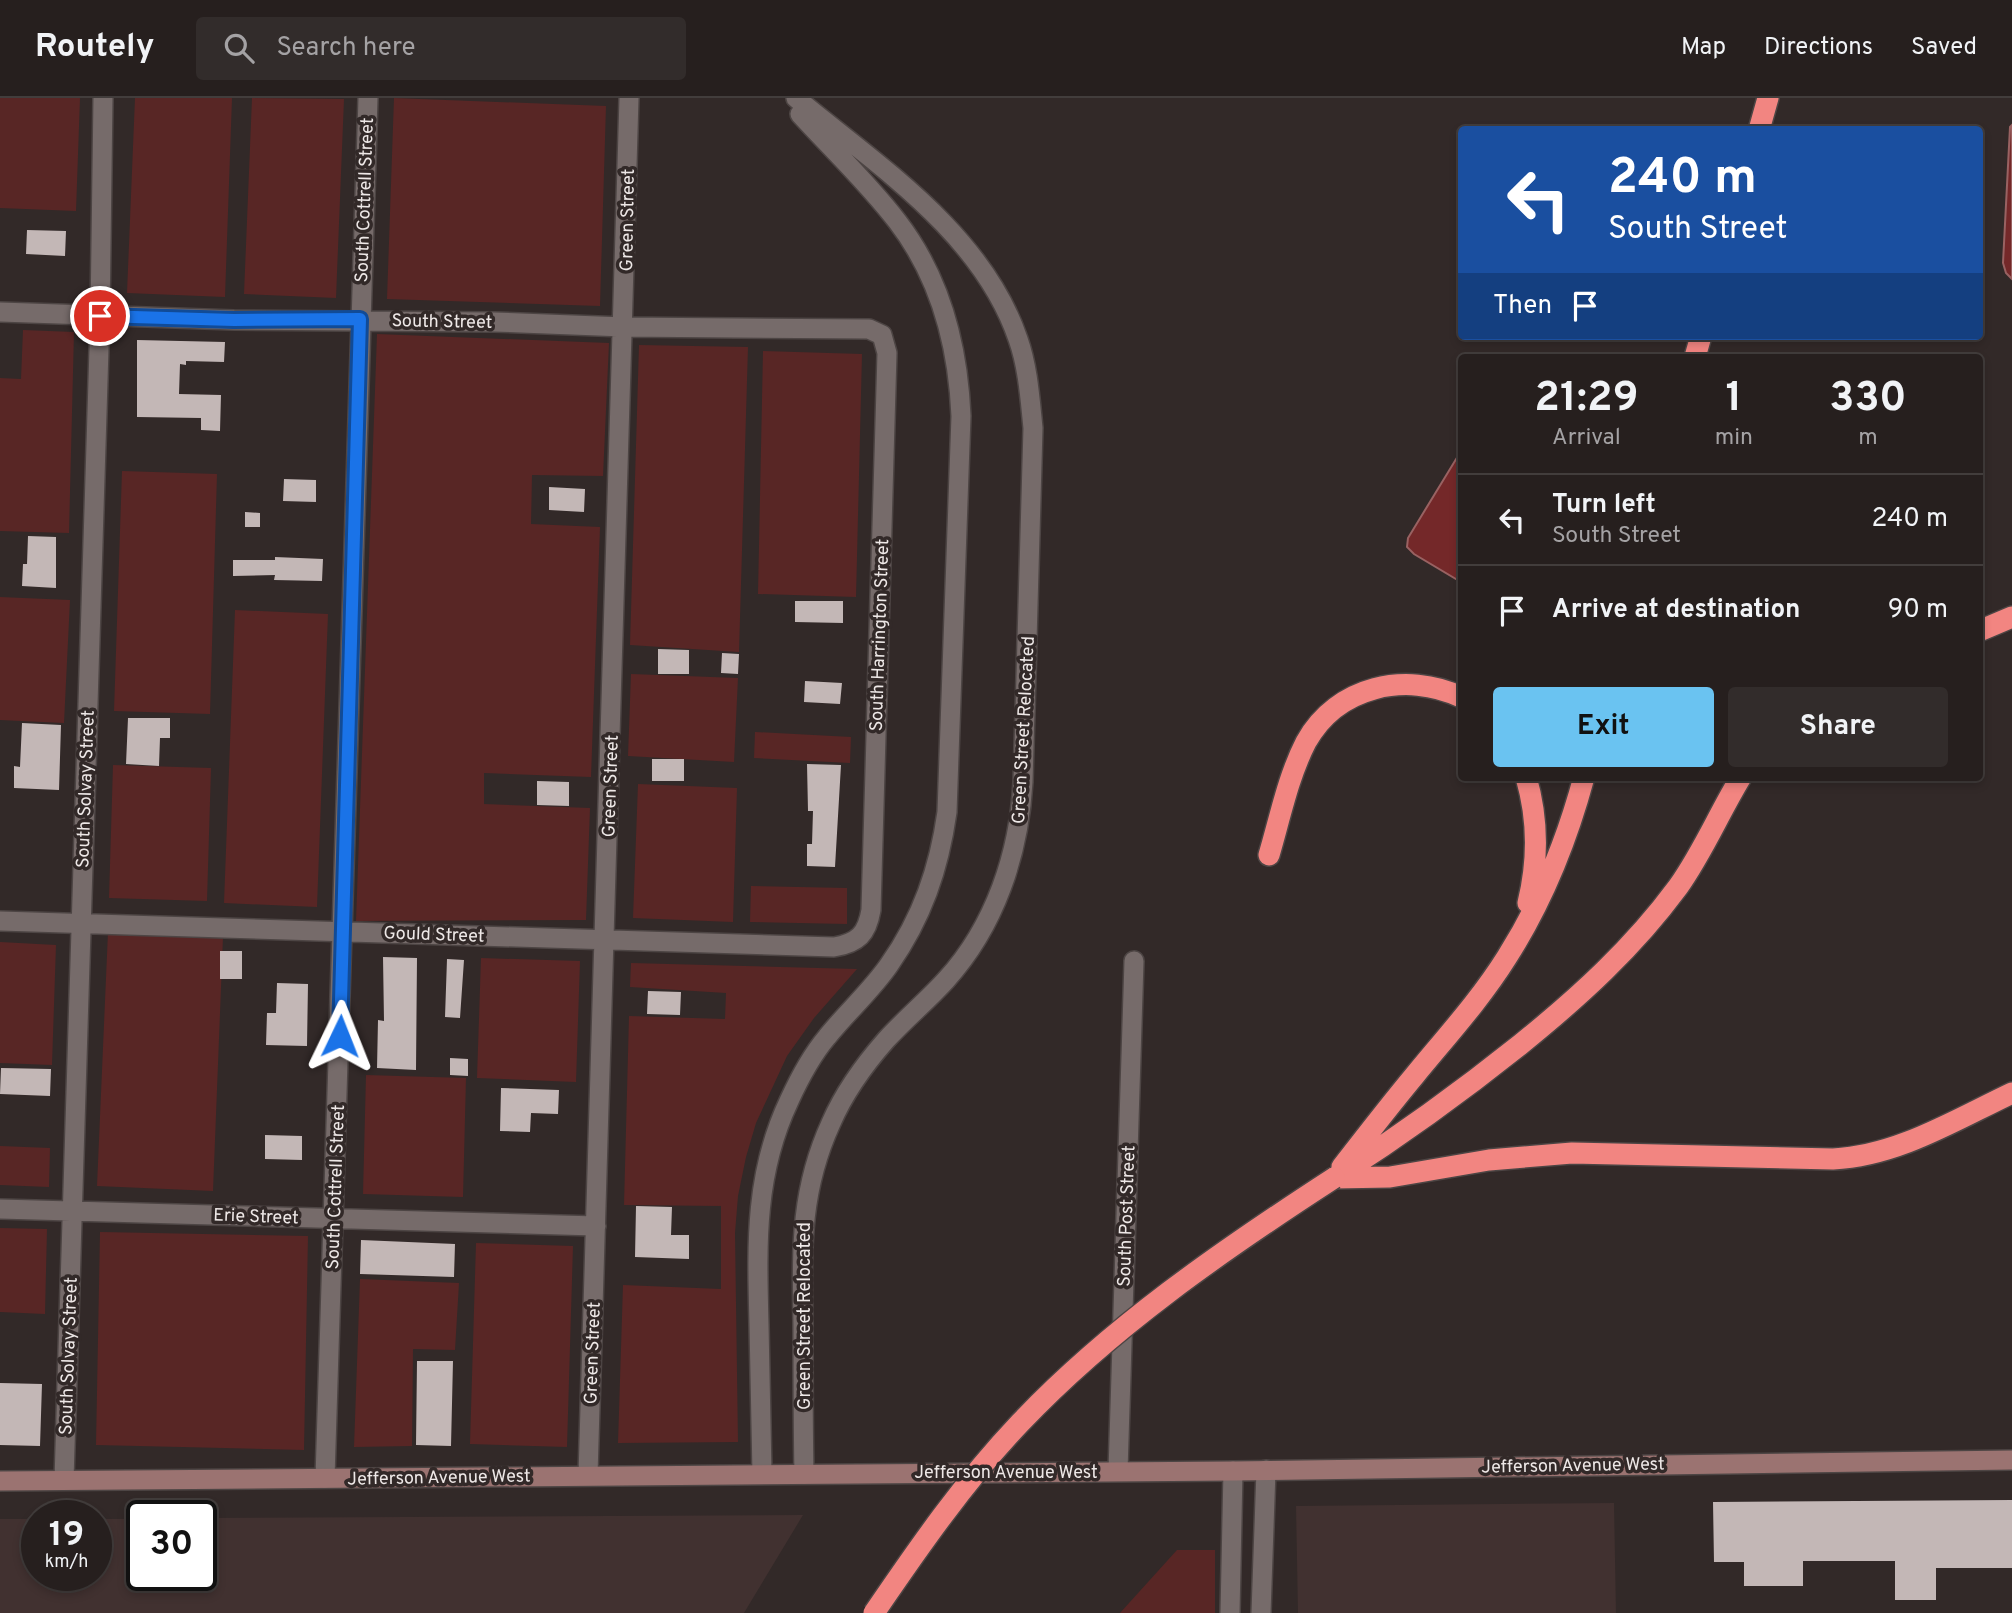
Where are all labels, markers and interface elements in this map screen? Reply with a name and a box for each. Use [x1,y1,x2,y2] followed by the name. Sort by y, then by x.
[196,17,686,80] search box
[35,27,154,69] text: Routely
[220,29,258,67] icon: search
[276,32,415,65] text: Search here
[1681,33,1726,63] text: Map
[1764,33,1873,63] text: Directions
[1911,33,1977,63] text: Saved
[351,117,380,283] street label: South Cottrell Street
[1608,149,1757,211] text: 240 m
[1493,154,1584,245] icon: left
[616,168,641,272] street label: Green Street
[1608,210,1788,250] text: South Street
[70,286,130,346] pin
[1566,287,1604,325] icon: arrive
[1493,290,1552,323] text: Then
[81,297,119,335] icon: arrive
[391,310,493,335] street label: South Street
[1534,373,1638,426] text: 21:29
[1726,373,1742,426] text: 1
[1829,373,1907,426] text: 330
[1552,424,1621,453] text: Arrival
[1715,424,1753,453] text: min
[1858,424,1878,453] text: m
[1552,489,1656,522] text: Turn left
[1493,501,1531,539] icon: left
[1871,503,1948,536] text: 240 m
[1552,522,1681,551] text: South Street
[866,538,895,732] street label: South Harrington Street
[1493,592,1531,630] icon: arrive
[1552,594,1800,627] text: Arrive at destination
[1888,594,1948,627] text: 90 m
[1008,636,1041,825] street label: Green Street Relocated
[1493,687,1714,767] button: Exit
[1728,687,1948,767] button: Share
[72,710,101,869] street label: South Solvay Street
[598,734,625,838] street label: Green Street
[383,922,485,949] street label: Gould Street
[303,999,377,1073] position arrow
[322,1104,351,1270] street label: South Cottrell Street
[1114,1145,1141,1287] street label: South Post Street
[213,1205,299,1230] street label: Erie Street
[794,1222,817,1410] street label: Green Street Relocated
[55,1277,84,1436] street label: South Solvay Street
[580,1301,607,1405] street label: Green Street
[1481,1453,1665,1480] street label: Jefferson Avenue West
[914,1462,1098,1485] street label: Jefferson Avenue West
[347,1465,531,1492] street label: Jefferson Avenue West
[126,1500,217,1591] speed limit sign: 30
[49,1514,84,1558] text: 19
[45,1551,88,1574] text: km/h

